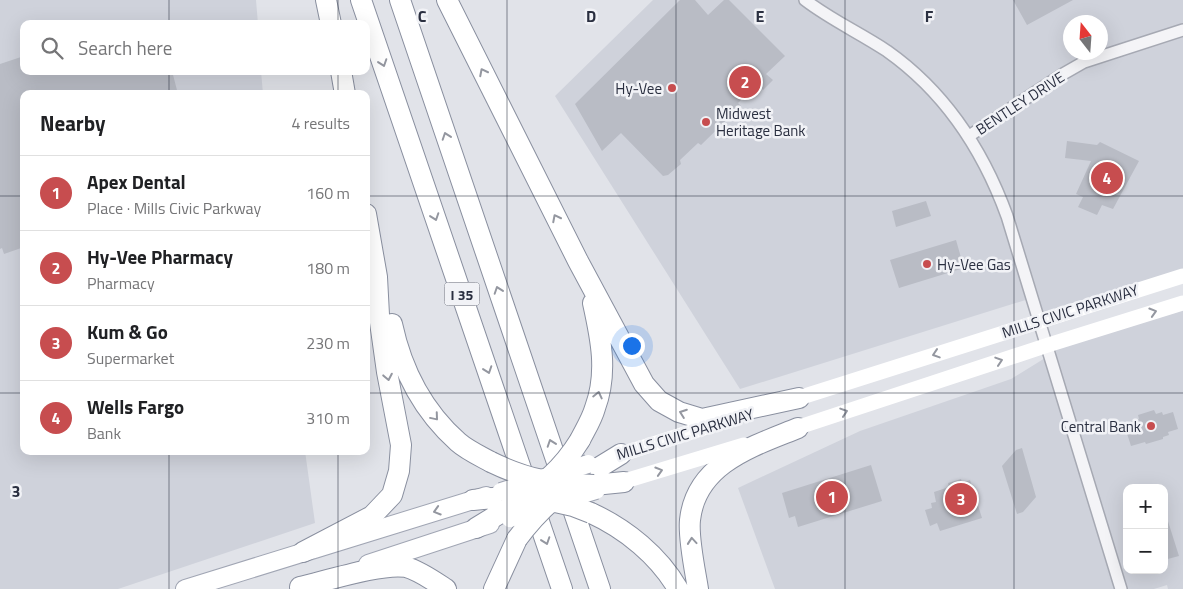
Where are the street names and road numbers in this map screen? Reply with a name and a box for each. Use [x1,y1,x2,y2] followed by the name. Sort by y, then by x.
[971,66,1069,140] street label: BENTLEY DRIVE
[999,278,1141,344] street label: MILLS CIVIC PARKWAY
[444,282,480,306] road number: I 35
[614,402,756,466] street label: MILLS CIVIC PARKWAY

